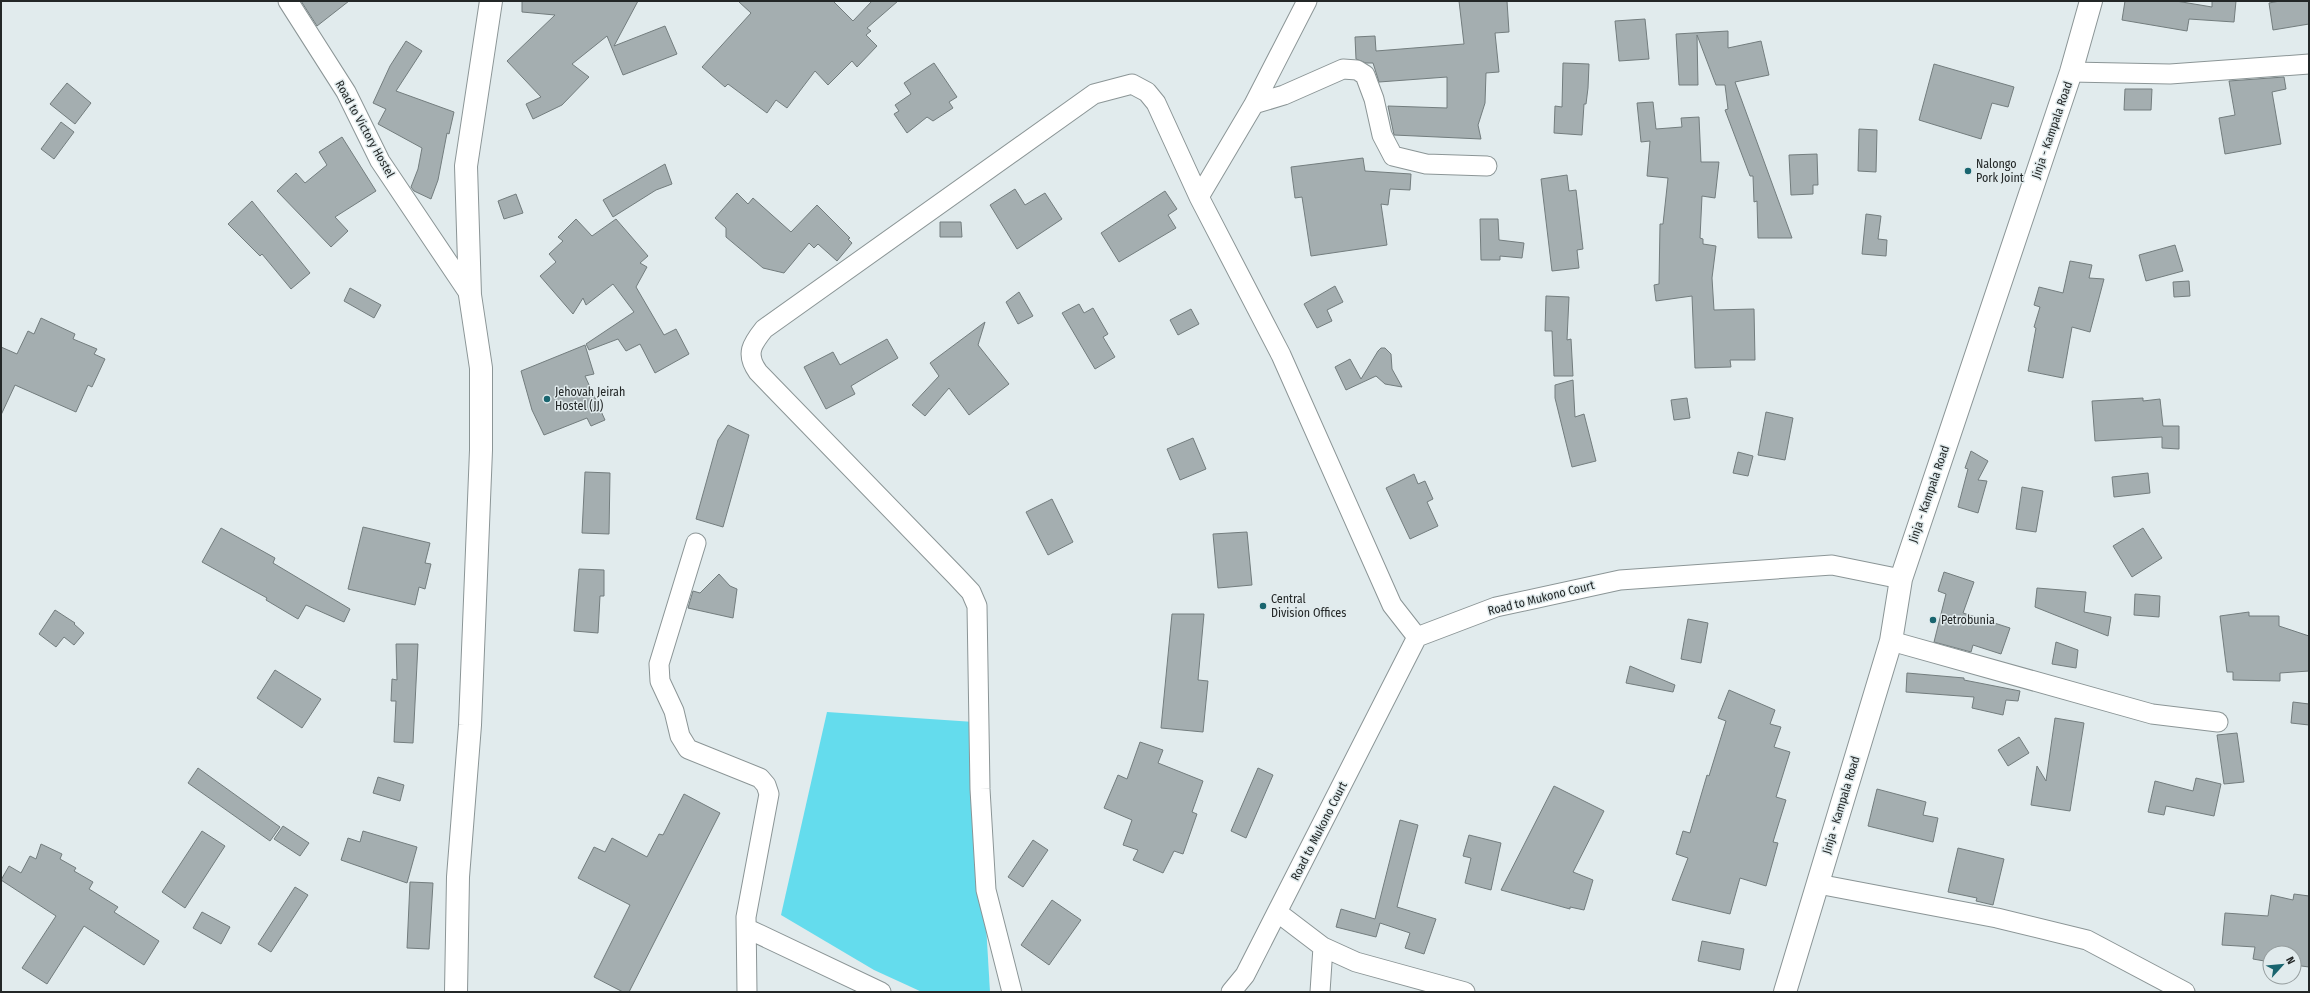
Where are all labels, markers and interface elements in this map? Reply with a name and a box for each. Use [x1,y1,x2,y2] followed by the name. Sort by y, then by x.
[333,78,397,180] street label: Road to Victory Hostel
[2029,80,2075,180] street label: Jinja - Kampala Road
[1976,157,2024,185] place label: Nalongo Pork Joint
[1963,166,1973,176] marker: Nalongo Pork Joint
[555,385,625,413] place label: Jehovah Jeirah Hostel (JJ)
[542,394,552,404] marker: Jehovah Jeirah Hostel (JJ)
[1906,444,1952,544] street label: Jinja - Kampala Road
[1486,578,1596,618] street label: Road to Mukono Court
[1271,592,1346,620] place label: Central Division Offices
[1258,601,1268,611] marker: Central Division Offices
[1941,613,1995,627] place label: Petrobunia
[1928,615,1938,625] marker: Petrobunia
[1819,754,1863,856] street label: Jinja - Kampala Road
[1288,779,1350,883] street label: Road to Mukono Court
[2262,945,2302,985] north arrow
[2283,955,2298,967] text: N

